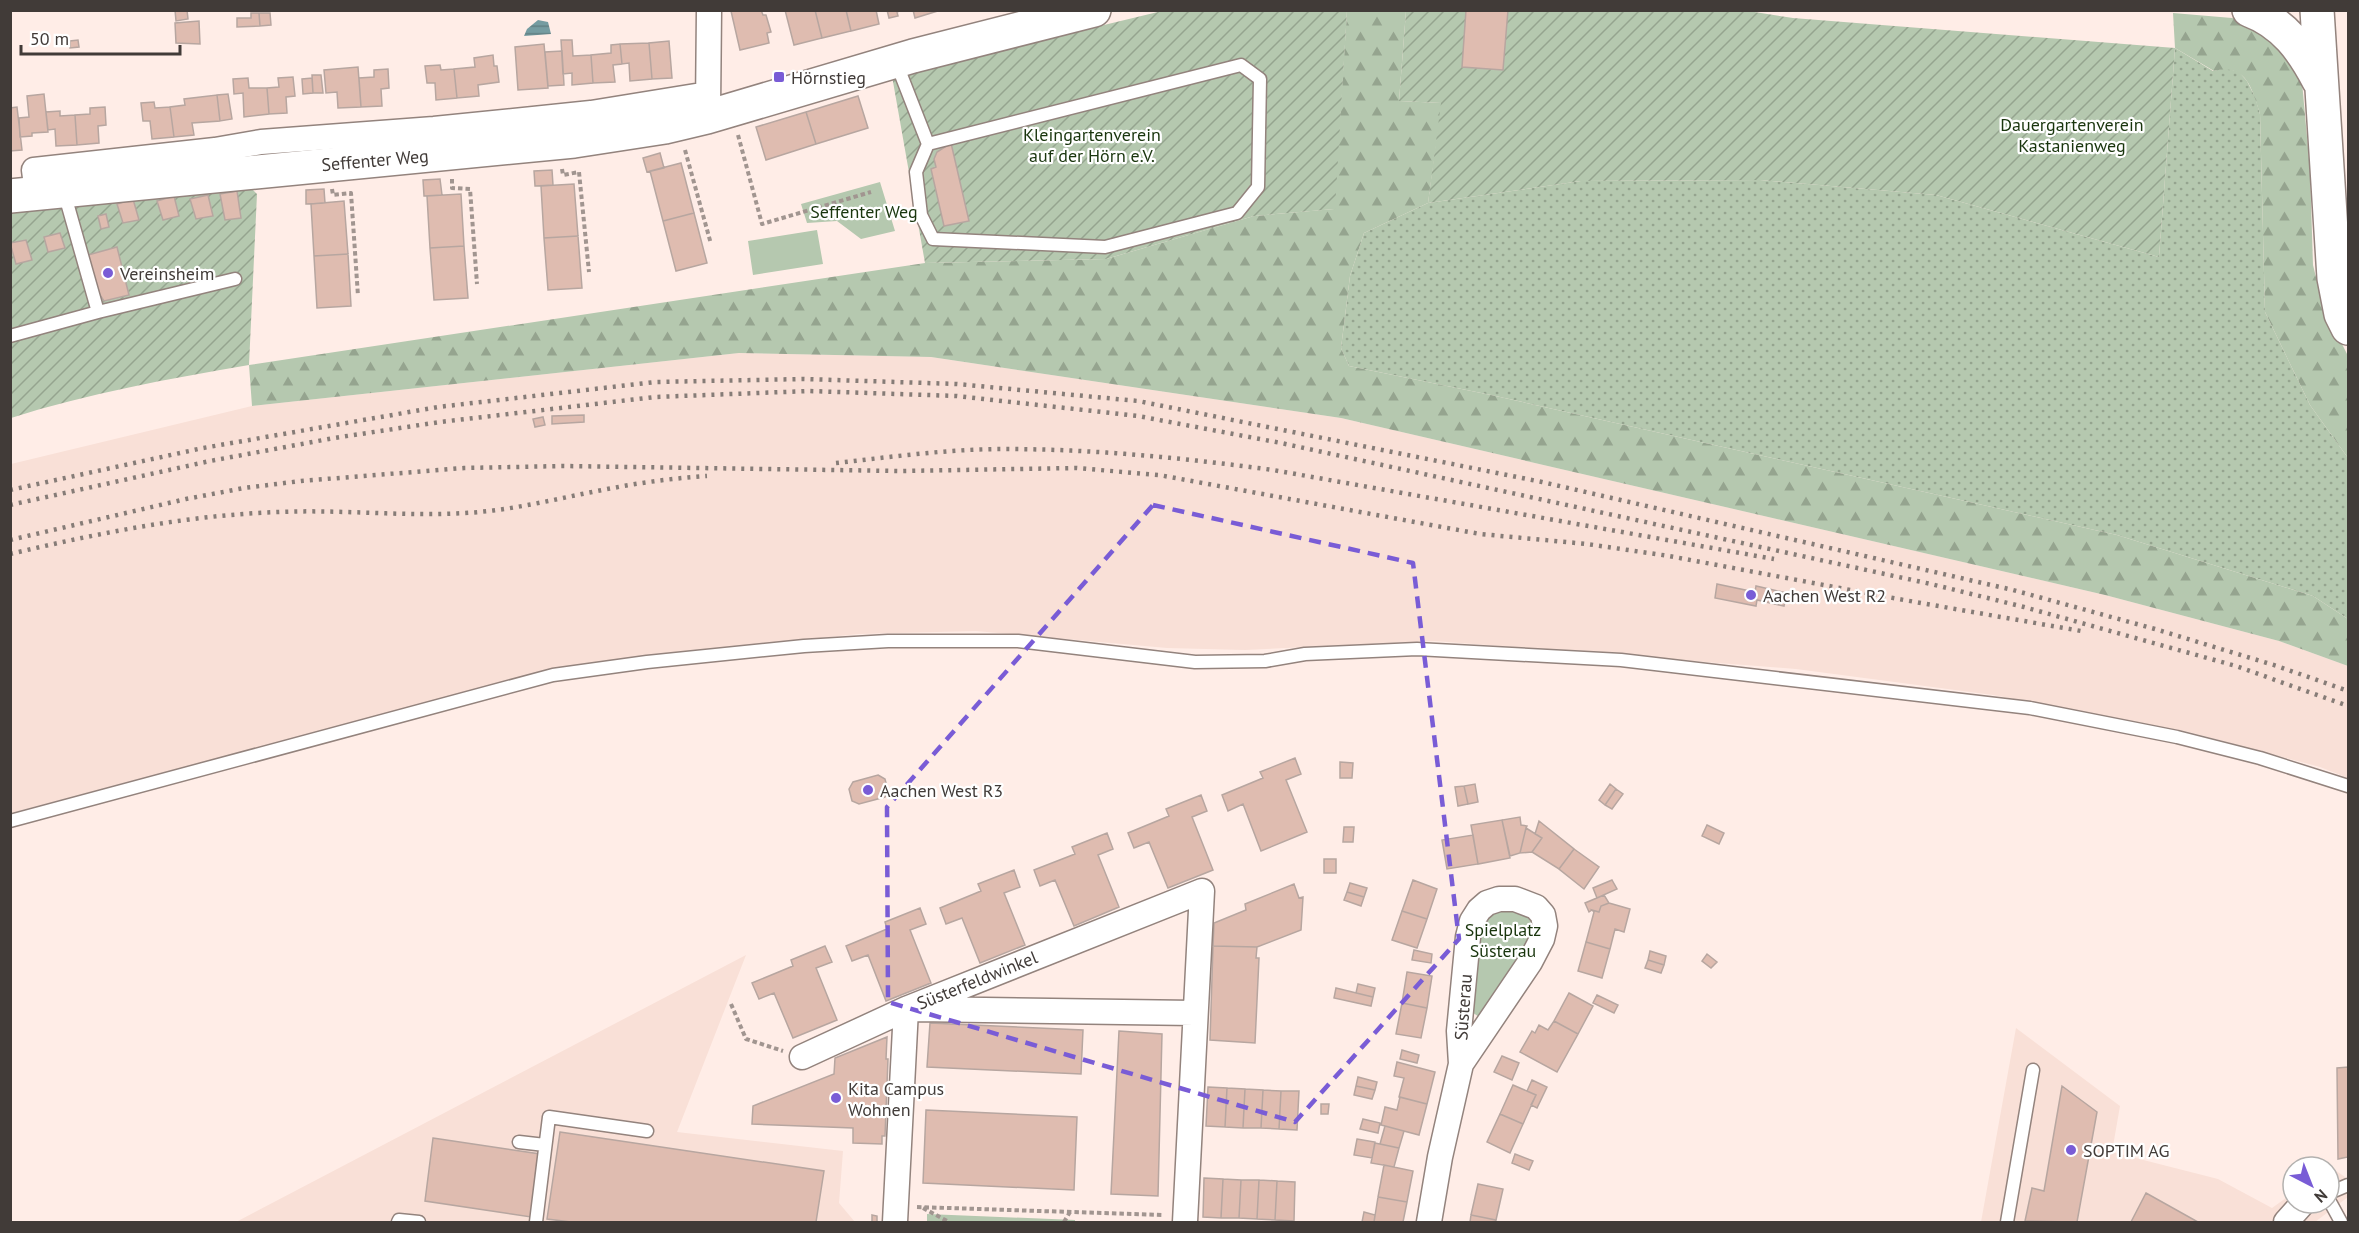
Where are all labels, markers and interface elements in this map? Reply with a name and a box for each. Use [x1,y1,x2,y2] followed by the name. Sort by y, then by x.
[21,18,180,56] scale bar
[30,27,69,50] text: 50 m
[791,66,866,89] place label: Hörnstieg
[772,70,786,84] marker: Hörnstieg
[2000,113,2144,157] park label: Dauergartenverein Kastanienweg
[1023,123,1161,167] park label: Kleingartenverein auf der Hörn e.V.
[321,144,429,176] street label: Seffenter Weg
[810,200,918,223] park label: Seffenter Weg
[119,262,214,285] place label: Vereinsheim
[101,266,115,280] marker: Vereinsheim
[1763,584,1886,607] place label: Aachen West R2
[1744,588,1758,602] marker: Aachen West R2
[880,779,1003,802] place label: Aachen West R3
[861,783,875,797] marker: Aachen West R3
[1465,918,1541,962] park label: Spielplatz Süsterau
[913,945,1041,1015] street label: Süsterfeldwinkel
[1449,973,1477,1041] street label: Süsterau
[848,1077,944,1121] place label: Kita Campus Wohnen
[829,1091,843,1105] marker: Kita Campus Wohnen
[2083,1139,2169,1162] place label: SOPTIM AG
[2064,1143,2078,1157] marker: SOPTIM AG
[2281,1155,2341,1215] north arrow
[2310,1185,2332,1207] text: N

